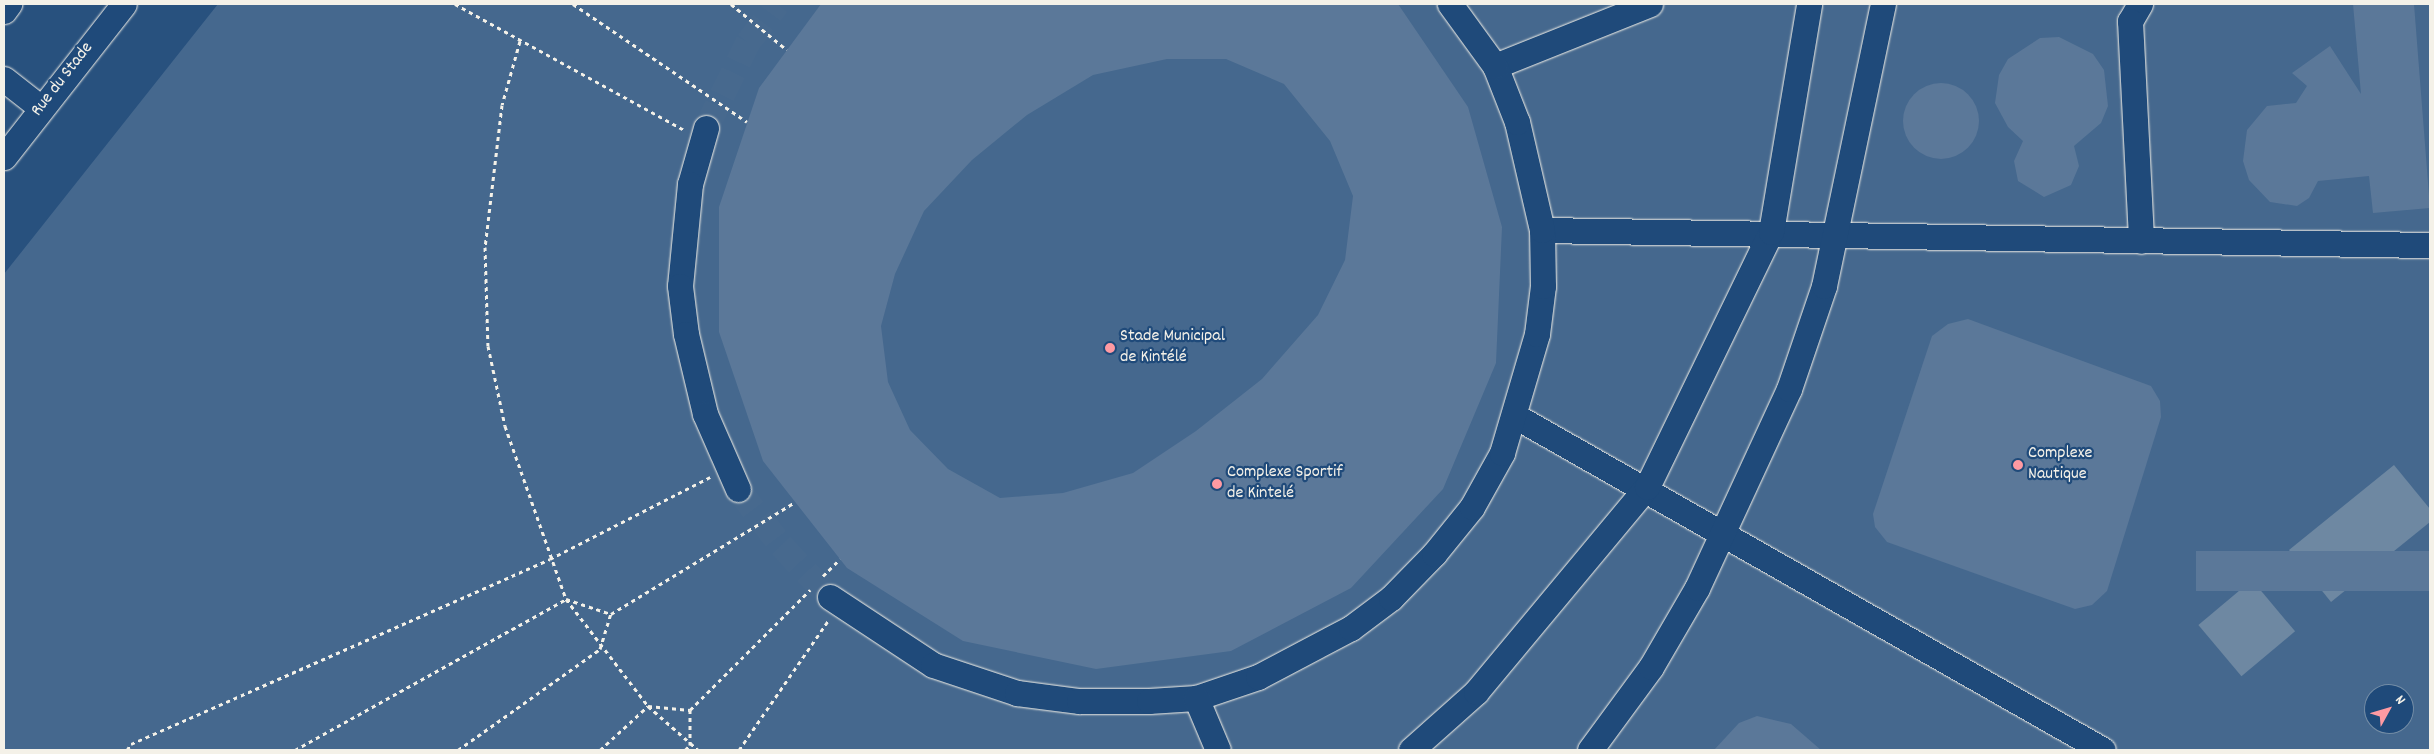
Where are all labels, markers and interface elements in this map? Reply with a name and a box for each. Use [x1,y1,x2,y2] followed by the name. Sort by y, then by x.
[27,39,99,121] street label: Rue du Stade
[1120,327,1225,369] place label: Stade Municipal de Kintélé
[1104,342,1116,354] marker: Stade Municipal de Kintélé
[2028,444,2092,486] place label: Complexe Nautique
[2012,459,2024,471] marker: Complexe Nautique
[1227,463,1343,506] place label: Complexe Sportif de Kintelé
[1211,478,1223,490] marker: Complexe Sportif de Kintelé
[2364,684,2414,734] north arrow
[2390,691,2410,709] text: N

